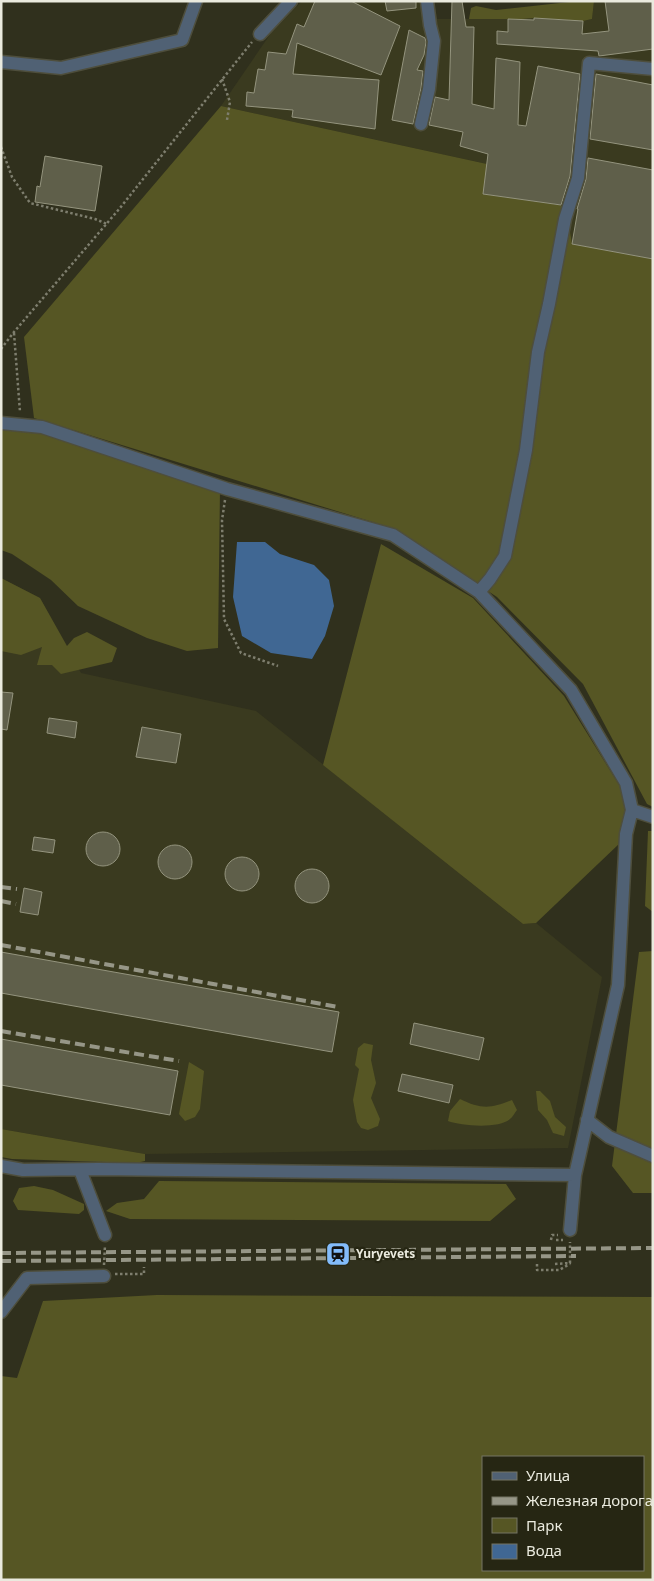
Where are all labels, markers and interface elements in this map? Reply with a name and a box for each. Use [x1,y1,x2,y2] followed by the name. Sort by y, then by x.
[325,1241,351,1267] station icon: Yuryevets
[356,1245,415,1262] place label: Yuryevets
[482,1456,644,1571] legend
[526,1465,570,1485] text: Улица
[526,1490,653,1510] text: Железная дорога
[526,1515,562,1535] text: Парк
[526,1540,562,1560] text: Вода

